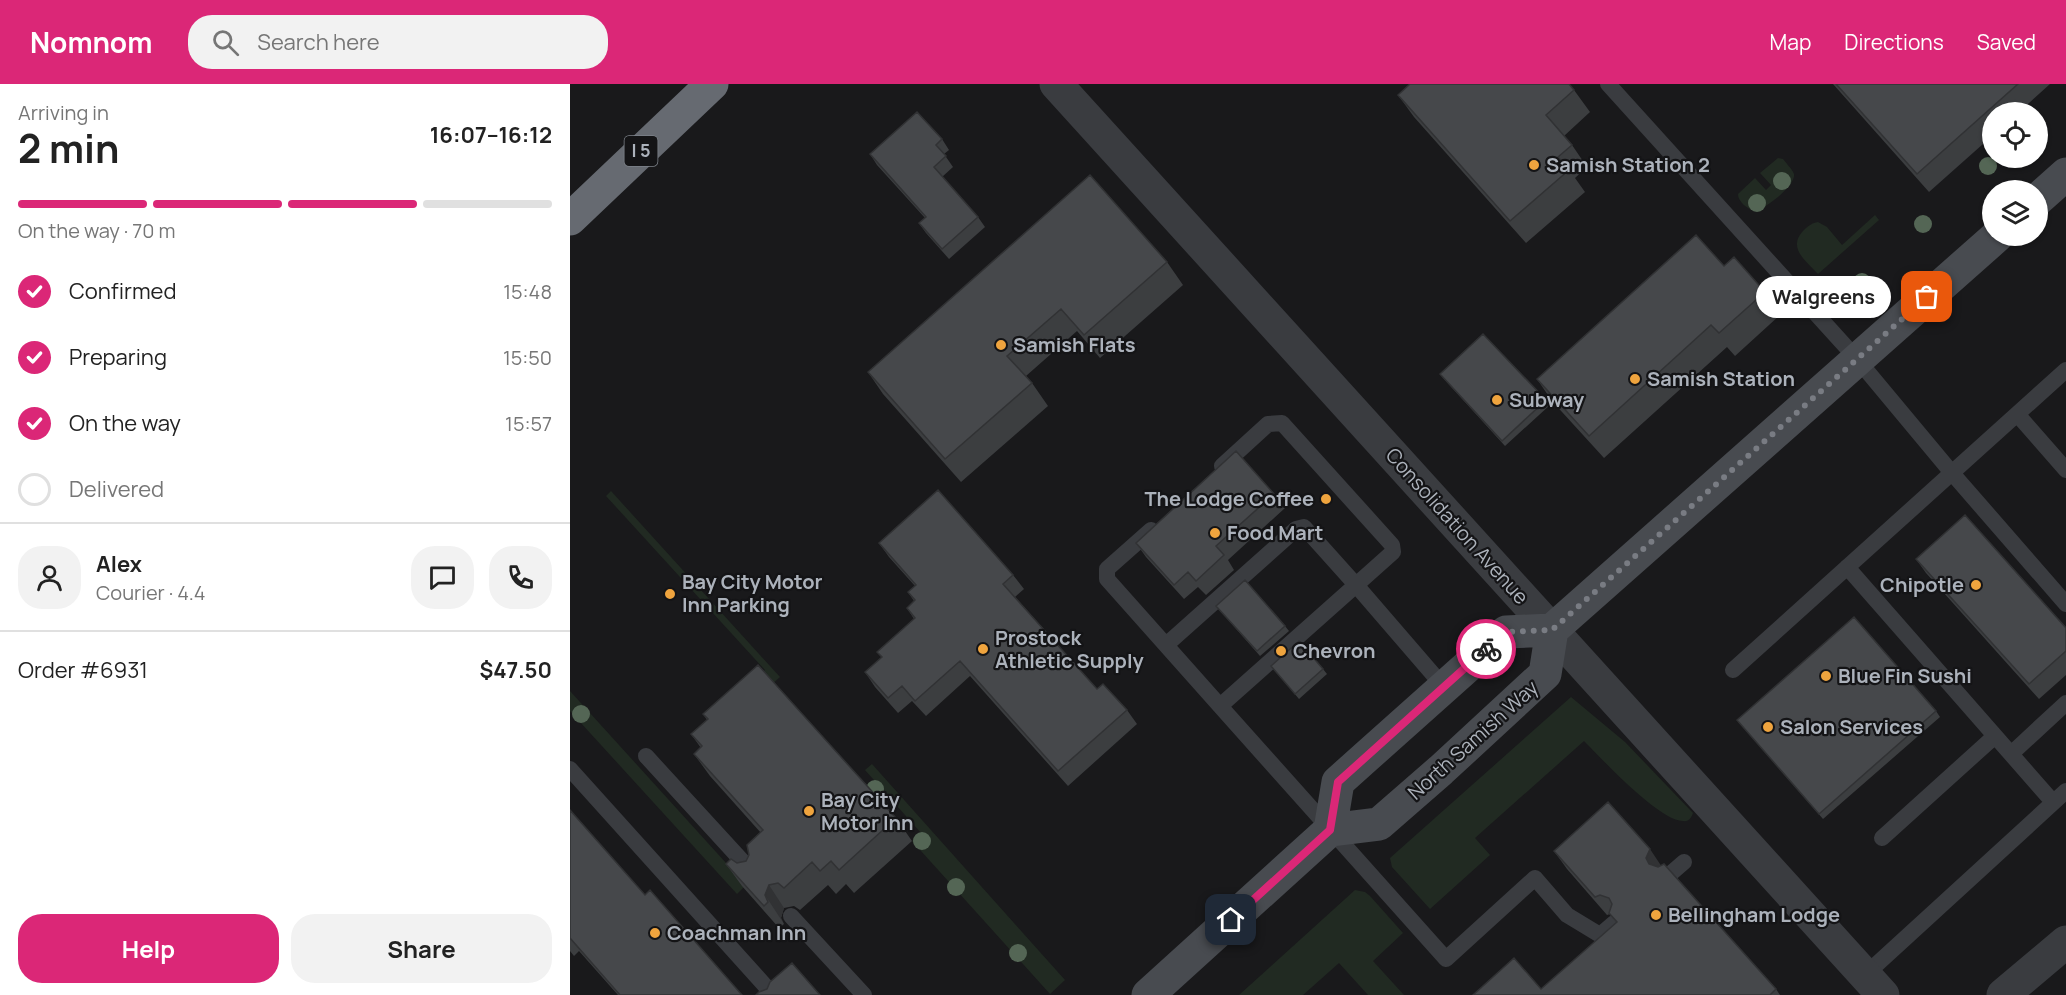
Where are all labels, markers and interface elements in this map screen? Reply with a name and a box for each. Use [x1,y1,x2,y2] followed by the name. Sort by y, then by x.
[188,15,608,69] search box
[30,23,152,61] text: Nomnom
[209,26,242,59] icon: search
[257,27,380,57] text: Search here
[1770,28,1811,56] text: Map
[1844,28,1944,56] text: Directions
[1977,28,2036,56] text: Saved
[18,99,109,126] text: Arriving in
[1982,102,2048,246] map controls
[1982,102,2048,168] button: locate
[430,120,552,150] text: 16:07–16:12
[18,121,119,175] text: 2 min
[624,136,658,166] road number: I 5
[1546,151,1710,178] place label: Samish Station 2
[1527,158,1541,172] marker: Samish Station 2
[1982,180,2048,246] button: layers
[18,217,175,244] text: On the way · 70 m
[1901,271,1952,322] pin
[18,275,51,308] icon: check
[69,276,177,306] text: Confirmed
[1756,276,1891,318] callout: Walgreens
[503,278,552,305] text: 15:48
[1910,280,1943,313] icon: bag
[1772,283,1875,310] text: Walgreens
[1013,331,1136,358] place label: Samish Flats
[994,338,1008,352] marker: Samish Flats
[18,341,51,374] icon: check
[69,342,167,372] text: Preparing
[503,344,552,371] text: 15:50
[1647,365,1795,392] place label: Samish Station
[1628,372,1642,386] marker: Samish Station
[1509,386,1585,413] place label: Subway
[1490,393,1504,407] marker: Subway
[18,407,51,440] icon: check
[69,408,181,438] text: On the way
[505,410,552,437] text: 15:57
[1380,442,1535,610] street label: Consolidation Avenue
[69,474,164,504] text: Delivered
[1144,485,1314,512] place label: The Lodge Coffee
[1319,492,1333,506] marker: The Lodge Coffee
[1227,519,1324,546] place label: Food Mart
[1208,526,1222,540] marker: Food Mart
[18,546,81,609] button: person
[411,546,474,609] button: chat
[489,546,552,609] button: phone
[96,549,142,579] text: Alex
[682,568,823,618] place label: Bay City Motor Inn Parking
[1880,571,1964,598] place label: Chipotle
[1969,578,1983,592] marker: Chipotle
[96,579,206,606] text: Courier · 4.4
[663,587,677,601] marker: Bay City Motor Inn Parking
[1456,619,1516,679] courier
[995,624,1145,674] place label: Prostock Athletic Supply
[1470,633,1503,666] icon: bike
[1293,637,1376,664] place label: Chevron
[976,642,990,656] marker: Prostock Athletic Supply
[1274,644,1288,658] marker: Chevron
[18,655,148,685] text: Order #6931
[479,655,552,685] text: $47.50
[1838,662,1972,689] place label: Blue Fin Sushi
[1819,669,1833,683] marker: Blue Fin Sushi
[1402,673,1544,806] street label: North Samish Way
[1780,713,1923,740] place label: Salon Services
[1761,720,1775,734] marker: Salon Services
[821,786,914,836] place label: Bay City Motor Inn
[802,804,816,818] marker: Bay City Motor Inn
[1205,894,1256,945] pin
[1668,901,1840,928] place label: Bellingham Lodge
[1214,903,1247,936] icon: home
[1649,908,1663,922] marker: Bellingham Lodge
[18,914,279,983] button: Help
[291,914,552,983] button: Share
[667,919,806,946] place label: Coachman Inn
[648,926,662,940] marker: Coachman Inn

